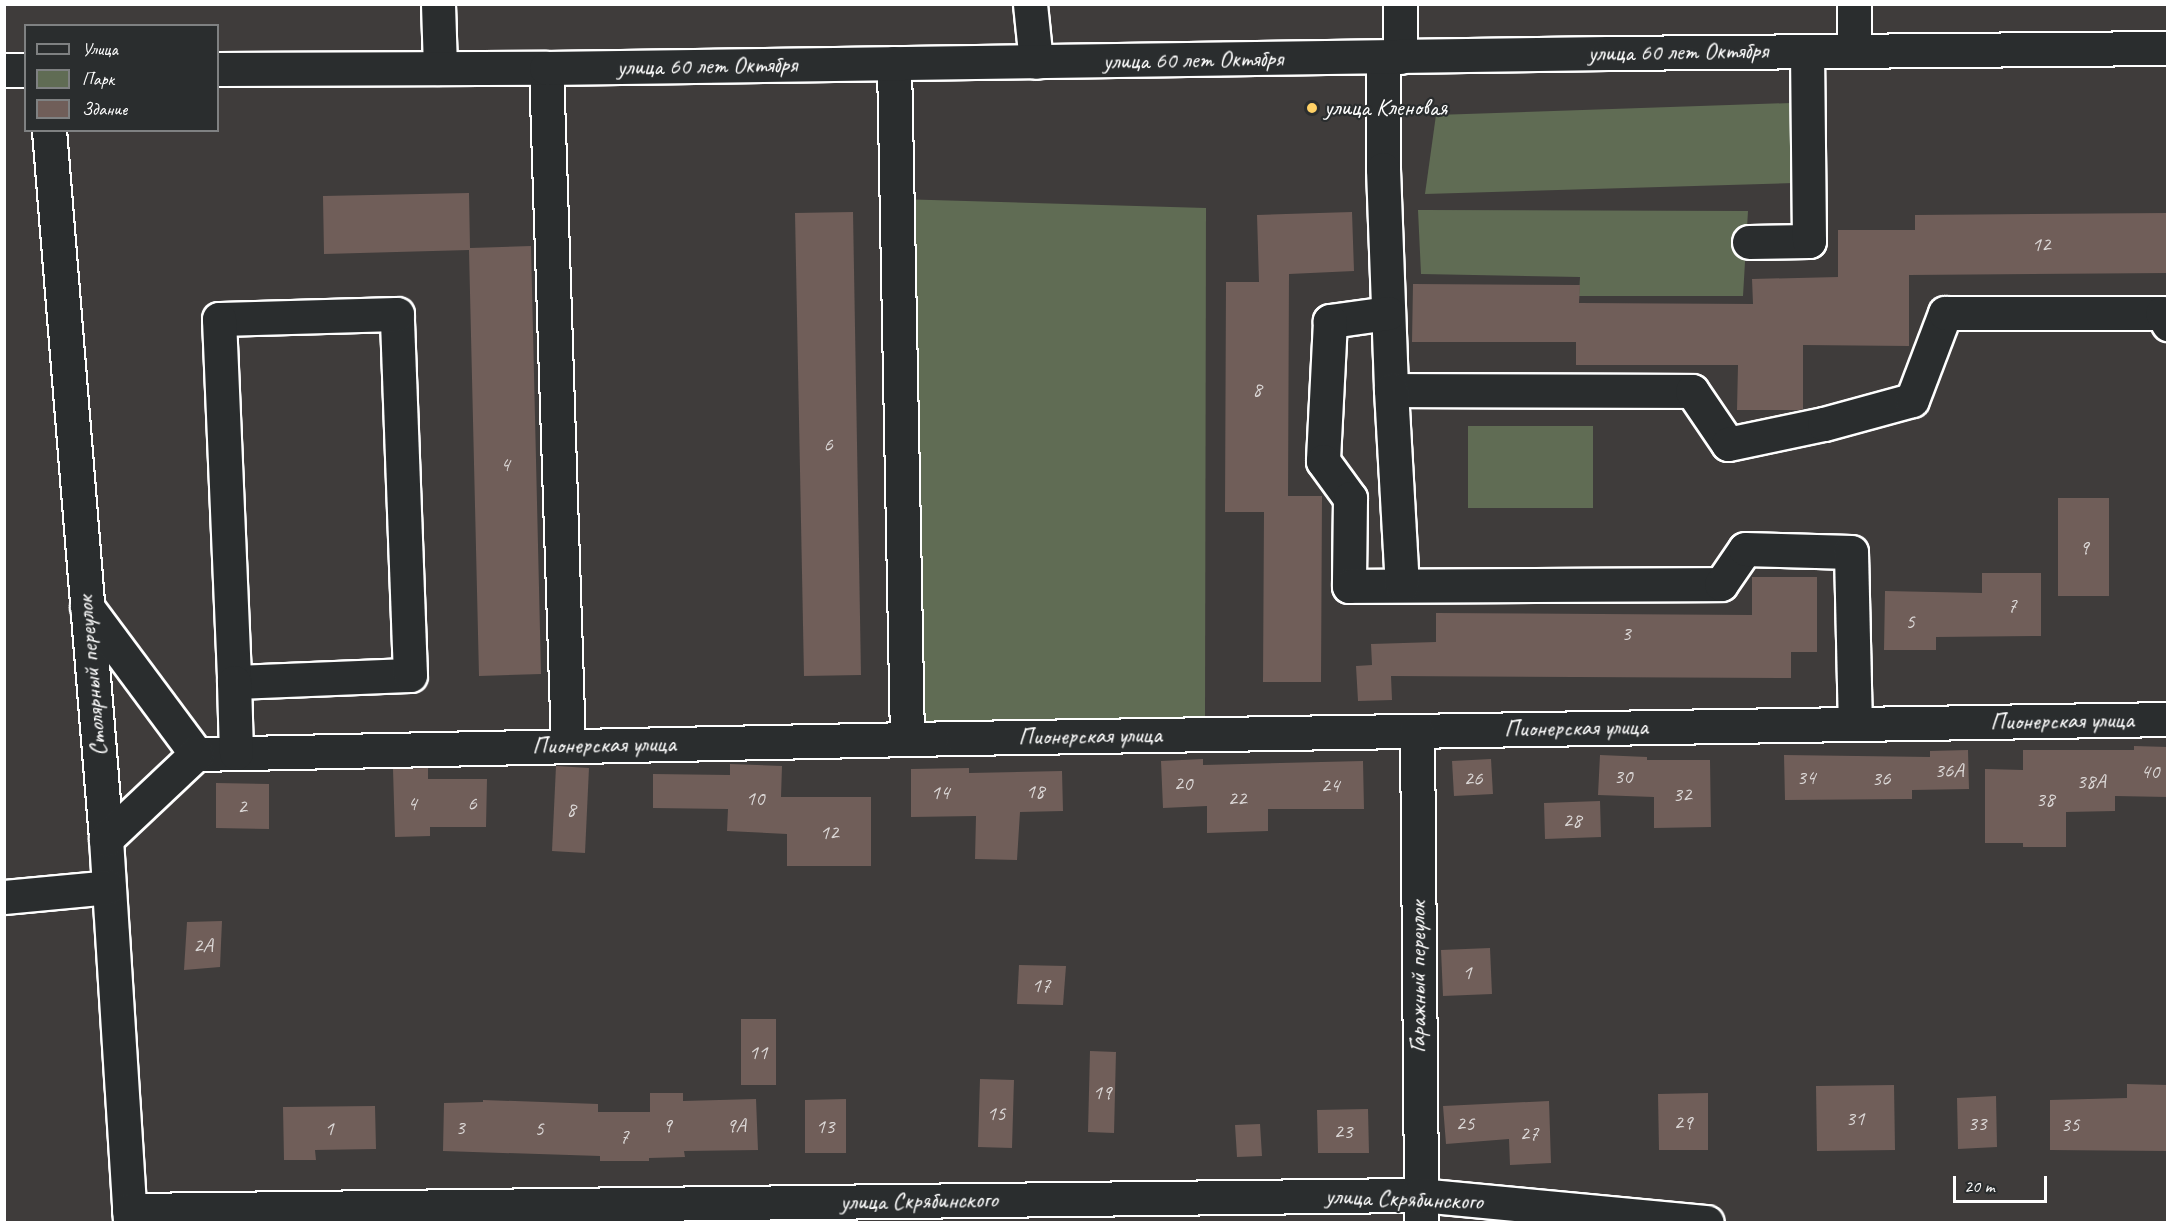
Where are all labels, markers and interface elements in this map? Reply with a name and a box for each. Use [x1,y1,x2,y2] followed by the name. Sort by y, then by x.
[24,24,219,132] legend
[1586,36,1770,68] street label: улица 60 лет Октября
[82,38,118,60] text: Улица
[1101,44,1285,76] street label: улица 60 лет Октября
[615,50,799,82] street label: улица 60 лет Октября
[82,68,114,90] text: Парк
[1324,94,1448,122] place label: улица Кленовая
[82,98,127,120] text: Здание
[1305,101,1319,115] marker: улица Кленовая
[2032,231,2050,257] house number: 12
[1252,376,1262,402] house number: 8
[823,431,833,457] house number: 6
[500,451,510,477] house number: 4
[2079,534,2089,560] house number: 9
[2007,592,2017,618] house number: 7
[71,595,113,757] street label: Столярный переулок
[1905,608,1915,634] house number: 5
[1621,620,1631,646] house number: 3
[1989,705,2135,737] street label: Пионерская улица
[1503,712,1649,744] street label: Пионерская улица
[1017,720,1163,752] street label: Пионерская улица
[531,729,677,761] street label: Пионерская улица
[1934,757,1964,783] house number: 36А
[2141,758,2159,784] house number: 40
[1614,763,1632,789] house number: 30
[1797,764,1815,790] house number: 34
[1464,765,1482,791] house number: 26
[1872,765,1890,791] house number: 36
[2076,768,2106,794] house number: 38А
[1174,770,1192,796] house number: 20
[1321,772,1339,798] house number: 24
[1026,778,1044,804] house number: 18
[931,779,949,805] house number: 14
[1673,781,1691,807] house number: 32
[746,785,764,811] house number: 10
[1228,785,1246,811] house number: 22
[2036,786,2054,812] house number: 38
[407,790,417,816] house number: 4
[467,790,477,816] house number: 6
[237,793,247,819] house number: 2
[566,796,576,822] house number: 8
[1563,807,1581,833] house number: 28
[820,819,838,845] house number: 12
[1404,901,1432,1053] street label: Гаражный переулок
[193,932,213,958] house number: 2А
[1462,959,1472,985] house number: 1
[1032,972,1050,998] house number: 17
[749,1039,767,1065] house number: 11
[1093,1079,1111,1105] house number: 19
[987,1100,1005,1126] house number: 15
[1846,1105,1864,1131] house number: 31
[1674,1109,1692,1135] house number: 29
[1456,1110,1474,1136] house number: 25
[1968,1110,1986,1136] house number: 33
[2061,1111,2079,1137] house number: 35
[662,1112,672,1138] house number: 9
[726,1112,746,1138] house number: 9А
[816,1113,834,1139] house number: 13
[455,1114,465,1140] house number: 3
[324,1115,334,1141] house number: 1
[534,1115,544,1141] house number: 5
[1334,1118,1352,1144] house number: 23
[1520,1120,1538,1146] house number: 27
[619,1123,629,1149] house number: 7
[1956,1164,2050,1202] scale bar
[1964,1175,1995,1197] text: 20 m
[1325,1182,1483,1216] street label: улица Скрябинского
[840,1185,998,1217] street label: улица Скрябинского

